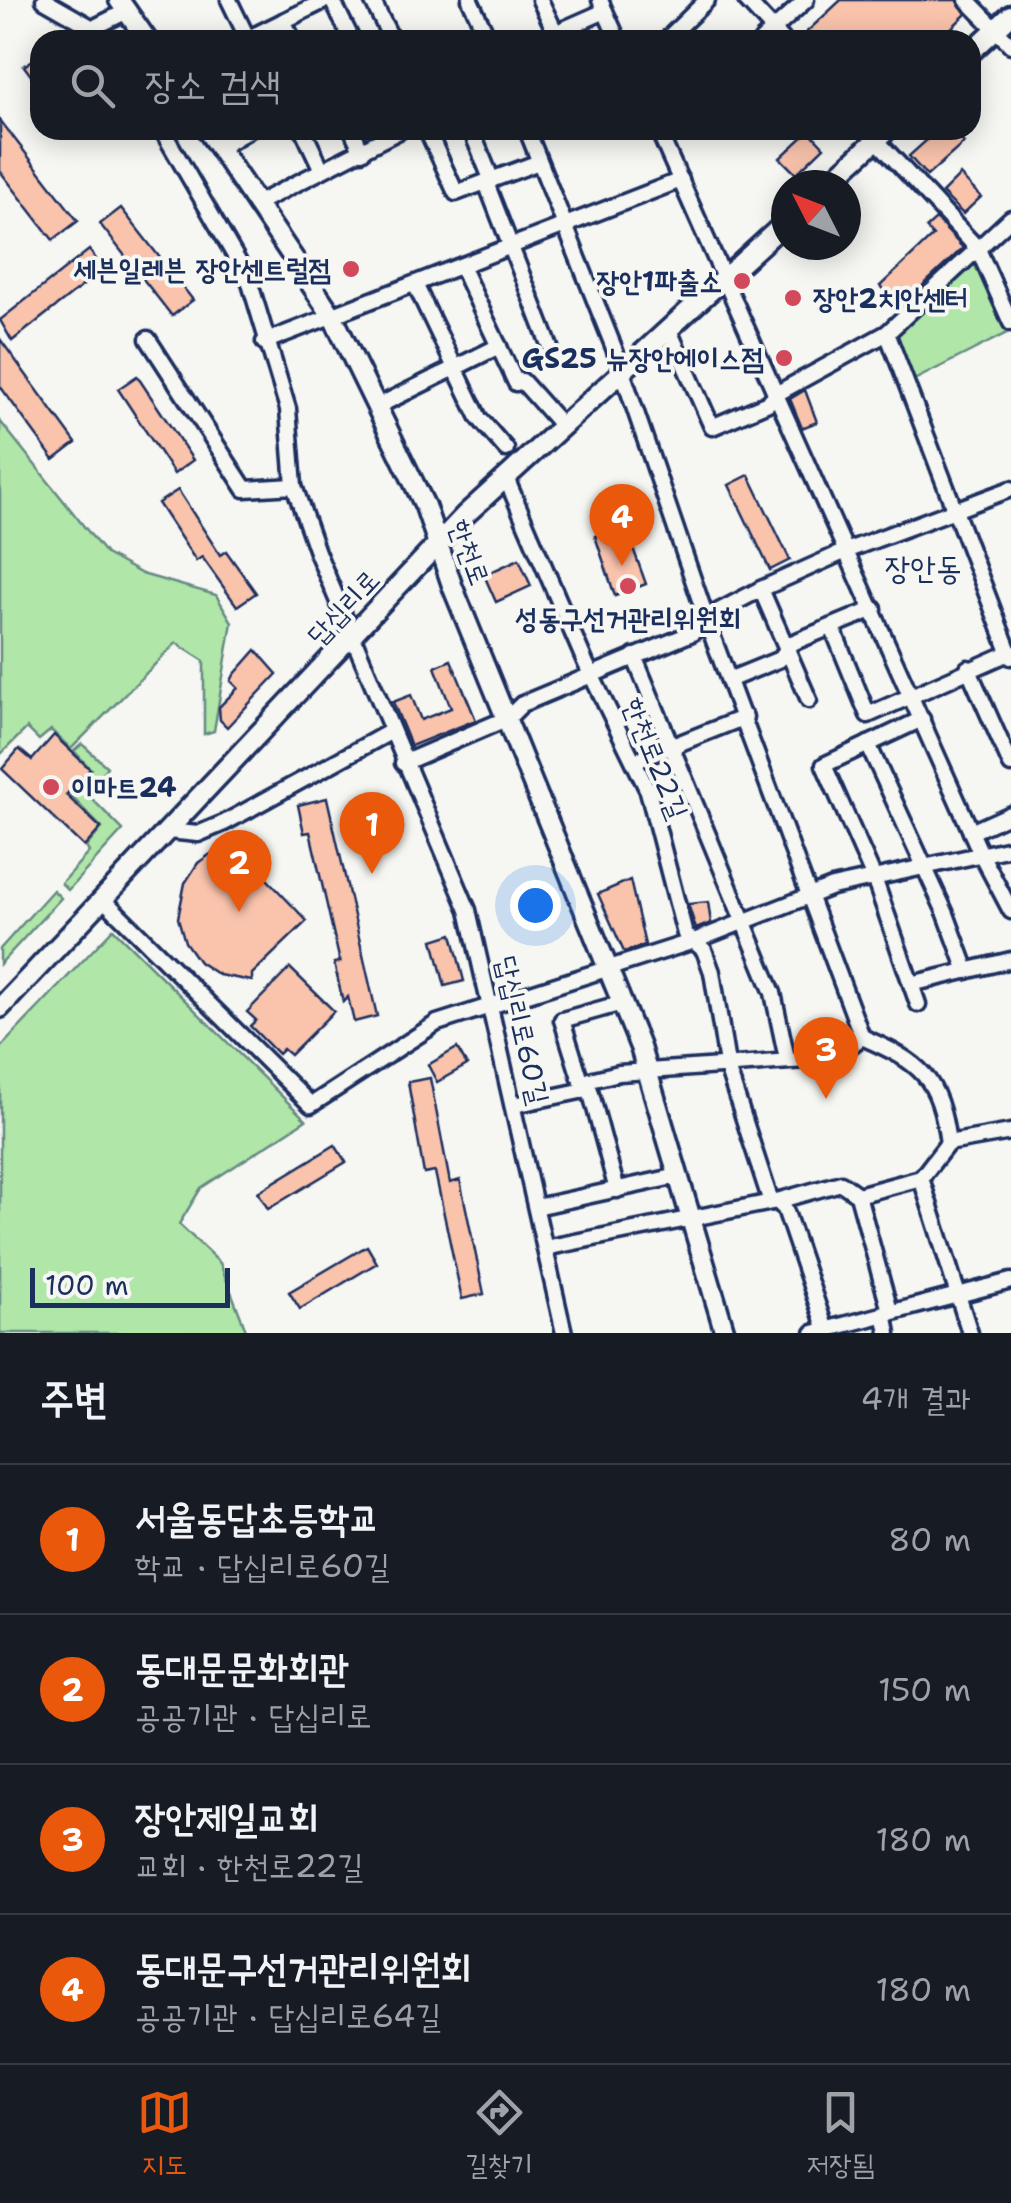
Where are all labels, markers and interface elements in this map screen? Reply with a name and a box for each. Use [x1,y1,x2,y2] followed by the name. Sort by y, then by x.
[30,30,981,140] search box
[65,58,120,113] icon: search
[145,59,280,110] text: 장소 검색
[771,170,861,260] north arrow
[74,250,331,288] place label: 세븐일레븐 장안센트럴점
[340,258,362,280] marker: 세븐일레븐 장안센트럴점
[597,262,722,300] place label: 장안1파출소
[731,270,753,292] marker: 장안1파출소
[813,279,968,317] place label: 장안2치안센터
[782,287,804,309] marker: 장안2치안센터
[521,339,764,377] place label: GS25 뉴장안에이스점
[773,347,795,369] marker: GS25 뉴장안에이스점
[590,484,654,566] pin: 4
[441,514,499,590] street label: 한천로
[884,546,962,589] district label: 장안동
[298,561,388,653] street label: 답십리로
[617,575,639,597] marker: 성동구선거관리위원회
[515,599,741,637] place label: 성동구선거관리위원회
[614,692,698,824] street label: 한천로22길
[71,768,177,806] place label: 이마트24
[40,776,62,798] marker: 이마트24
[340,792,404,874] pin: 1
[206,830,272,912] pin: 2
[510,880,561,931] your location
[487,952,559,1108] street label: 답십리로60길
[794,1016,858,1099] pin: 3
[30,1263,230,1308] scale bar
[45,1266,129,1304] text: 100 m
[40,1370,108,1426] text: 주변
[860,1377,971,1420] text: 4개 결과
[135,1492,380,1543] text: 서울동답초등학교
[65,1518,80,1561] text: 1
[888,1518,971,1561] text: 80 m
[135,1544,390,1587] text: 학교 · 답십리로60길
[135,1642,349,1693] text: 동대문문화회관
[61,1668,84,1711] text: 2
[878,1668,971,1711] text: 150 m
[135,1694,372,1737] text: 공공기관 · 답십리로
[135,1792,318,1843] text: 장안제일교회
[61,1818,84,1861] text: 3
[875,1818,971,1861] text: 180 m
[135,1844,364,1887] text: 교회 · 한천로22길
[135,1942,471,1993] text: 동대문구선거관리위원회
[61,1968,84,2011] text: 4
[875,1968,971,2011] text: 180 m
[135,1994,441,2037] text: 공공기관 · 답십리로64길
[137,2085,192,2184] tab: 지도
[465,2085,533,2184] tab: 길찾기
[807,2085,874,2184] tab: 저장됨

